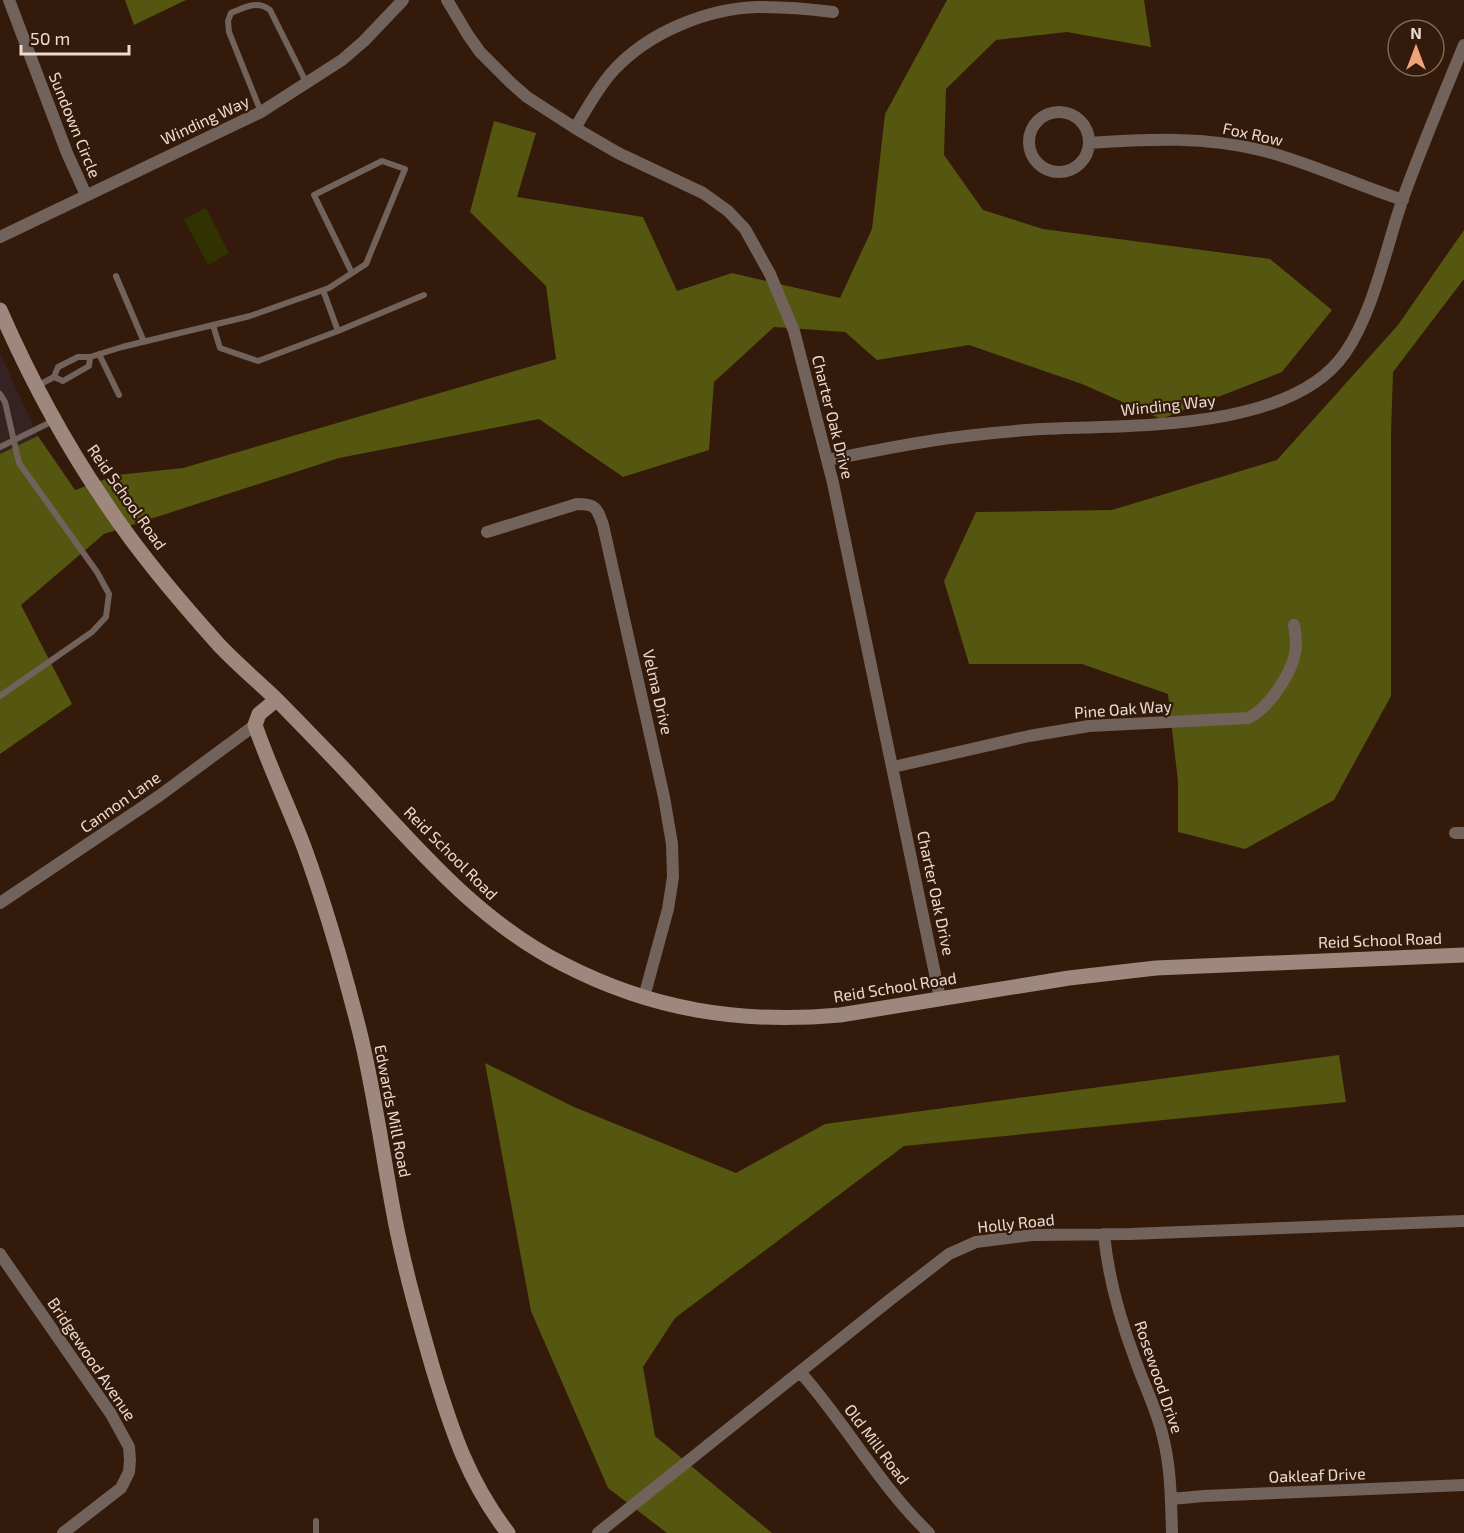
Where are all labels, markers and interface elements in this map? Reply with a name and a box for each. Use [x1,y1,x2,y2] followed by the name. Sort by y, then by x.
[21,18,129,56] scale bar
[1386,18,1446,78] north arrow
[1410,23,1422,42] text: N
[30,27,70,49] text: 50 m
[46,69,105,180] street label: Sundown Circle
[158,91,253,148] street label: Winding Way
[1221,118,1285,149] street label: Fox Row
[809,353,858,481] street label: Charter Oak Drive
[1120,390,1217,419] street label: Winding Way
[84,440,171,553] street label: Reid School Road
[639,647,678,736] street label: Velma Drive
[1073,696,1173,721] street label: Pine Oak Way
[76,767,163,836] street label: Cannon Lane
[401,802,502,903] street label: Reid School Road
[914,829,959,957] street label: Charter Oak Drive
[1318,928,1442,951] street label: Reid School Road
[832,967,958,1006] street label: Reid School Road
[371,1043,416,1179] street label: Edwards Mill Road
[976,1209,1055,1236] street label: Holly Road
[44,1294,141,1424] street label: Bridgewood Avenue
[1131,1318,1188,1436] street label: Rosewood Drive
[841,1400,914,1488] street label: Old Mill Road
[1268,1463,1366,1486] street label: Oakleaf Drive

